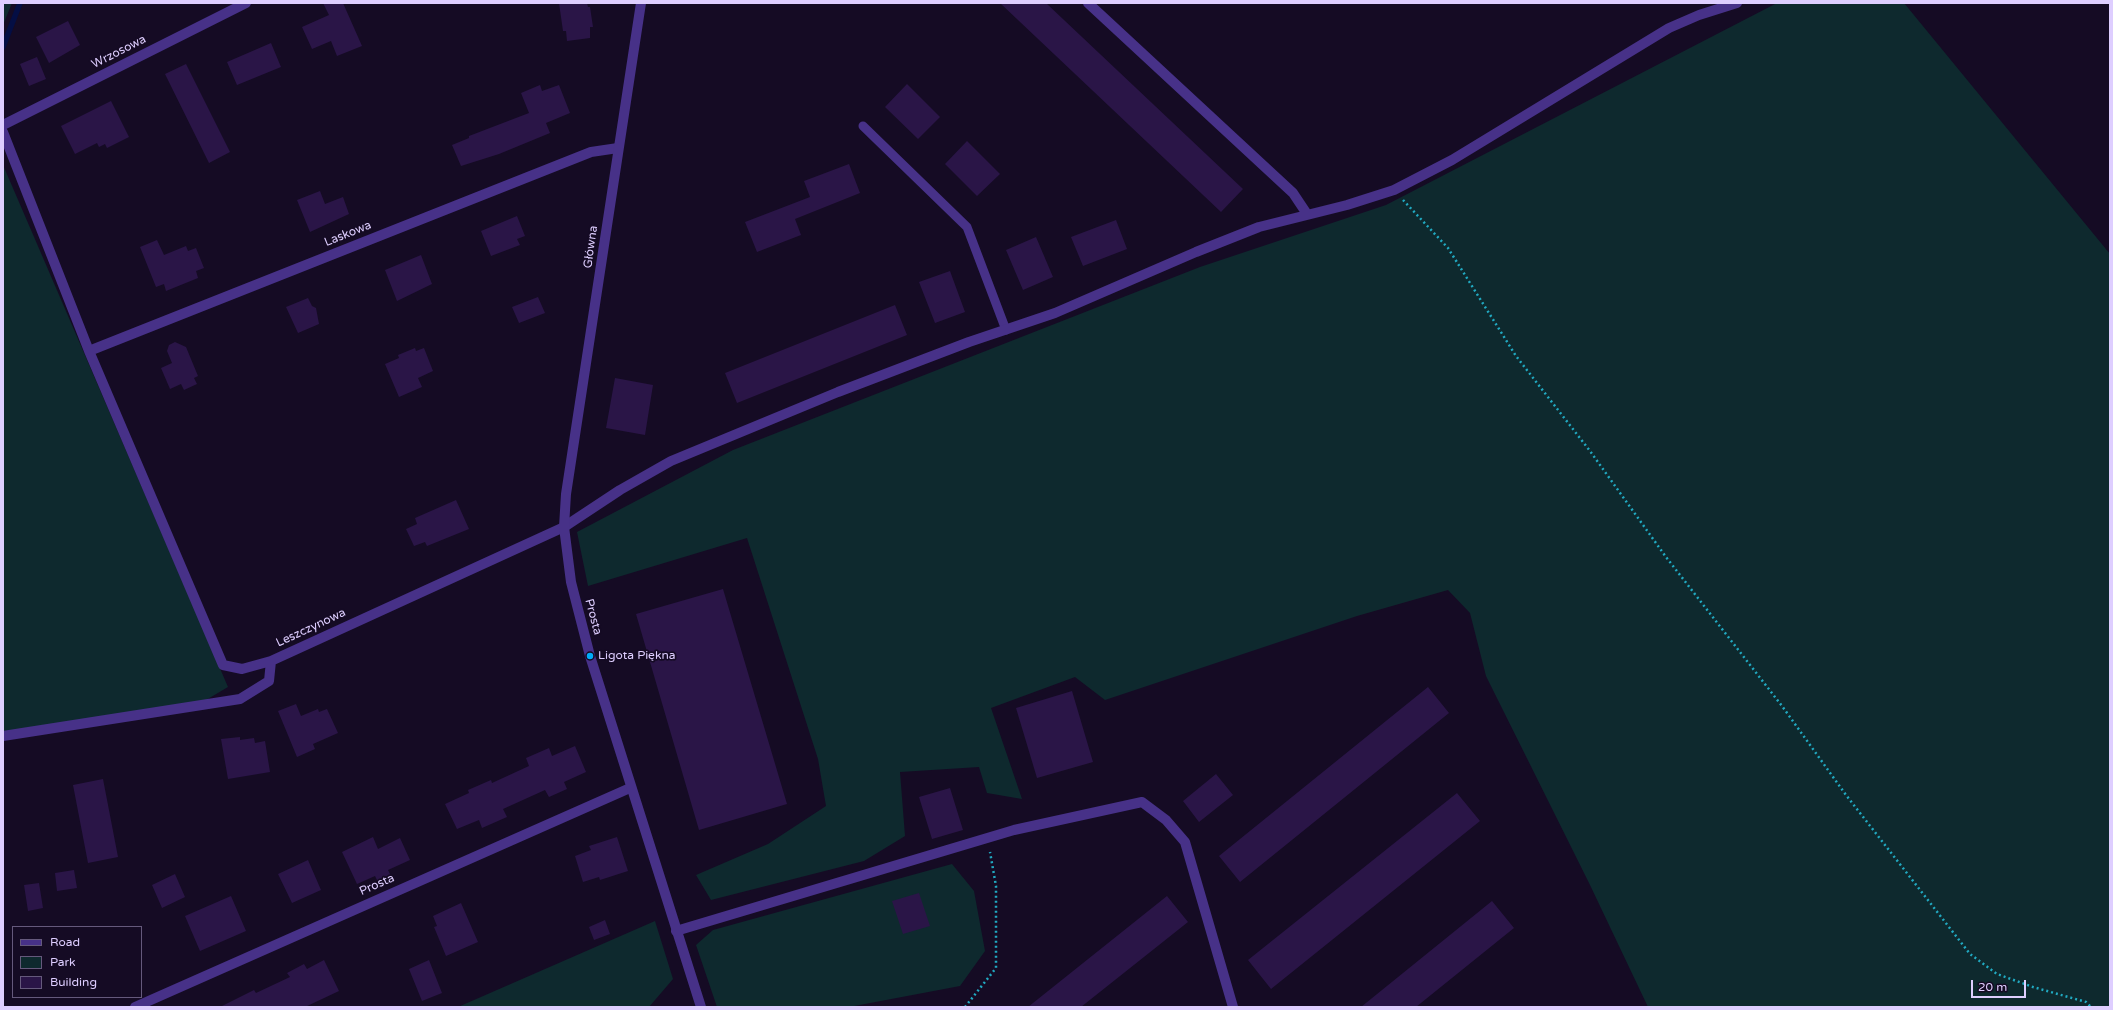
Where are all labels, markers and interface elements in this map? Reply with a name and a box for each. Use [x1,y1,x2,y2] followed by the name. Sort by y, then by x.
[89,32,149,72] street label: Wrzosowa
[322,218,374,250] street label: Laskowa
[581,225,601,269] street label: Główna
[581,597,605,637] street label: Prosta
[274,606,348,650] street label: Leszczynowa
[598,649,676,663] place label: Ligota Piękna
[585,651,595,661] marker: Ligota Piękna
[357,871,397,899] street label: Prosta
[12,926,142,998] legend
[50,935,80,949] text: Road
[50,955,76,969] text: Park
[1973,972,2028,998] scale bar
[50,975,97,989] text: Building
[1978,980,2007,994] text: 20 m

